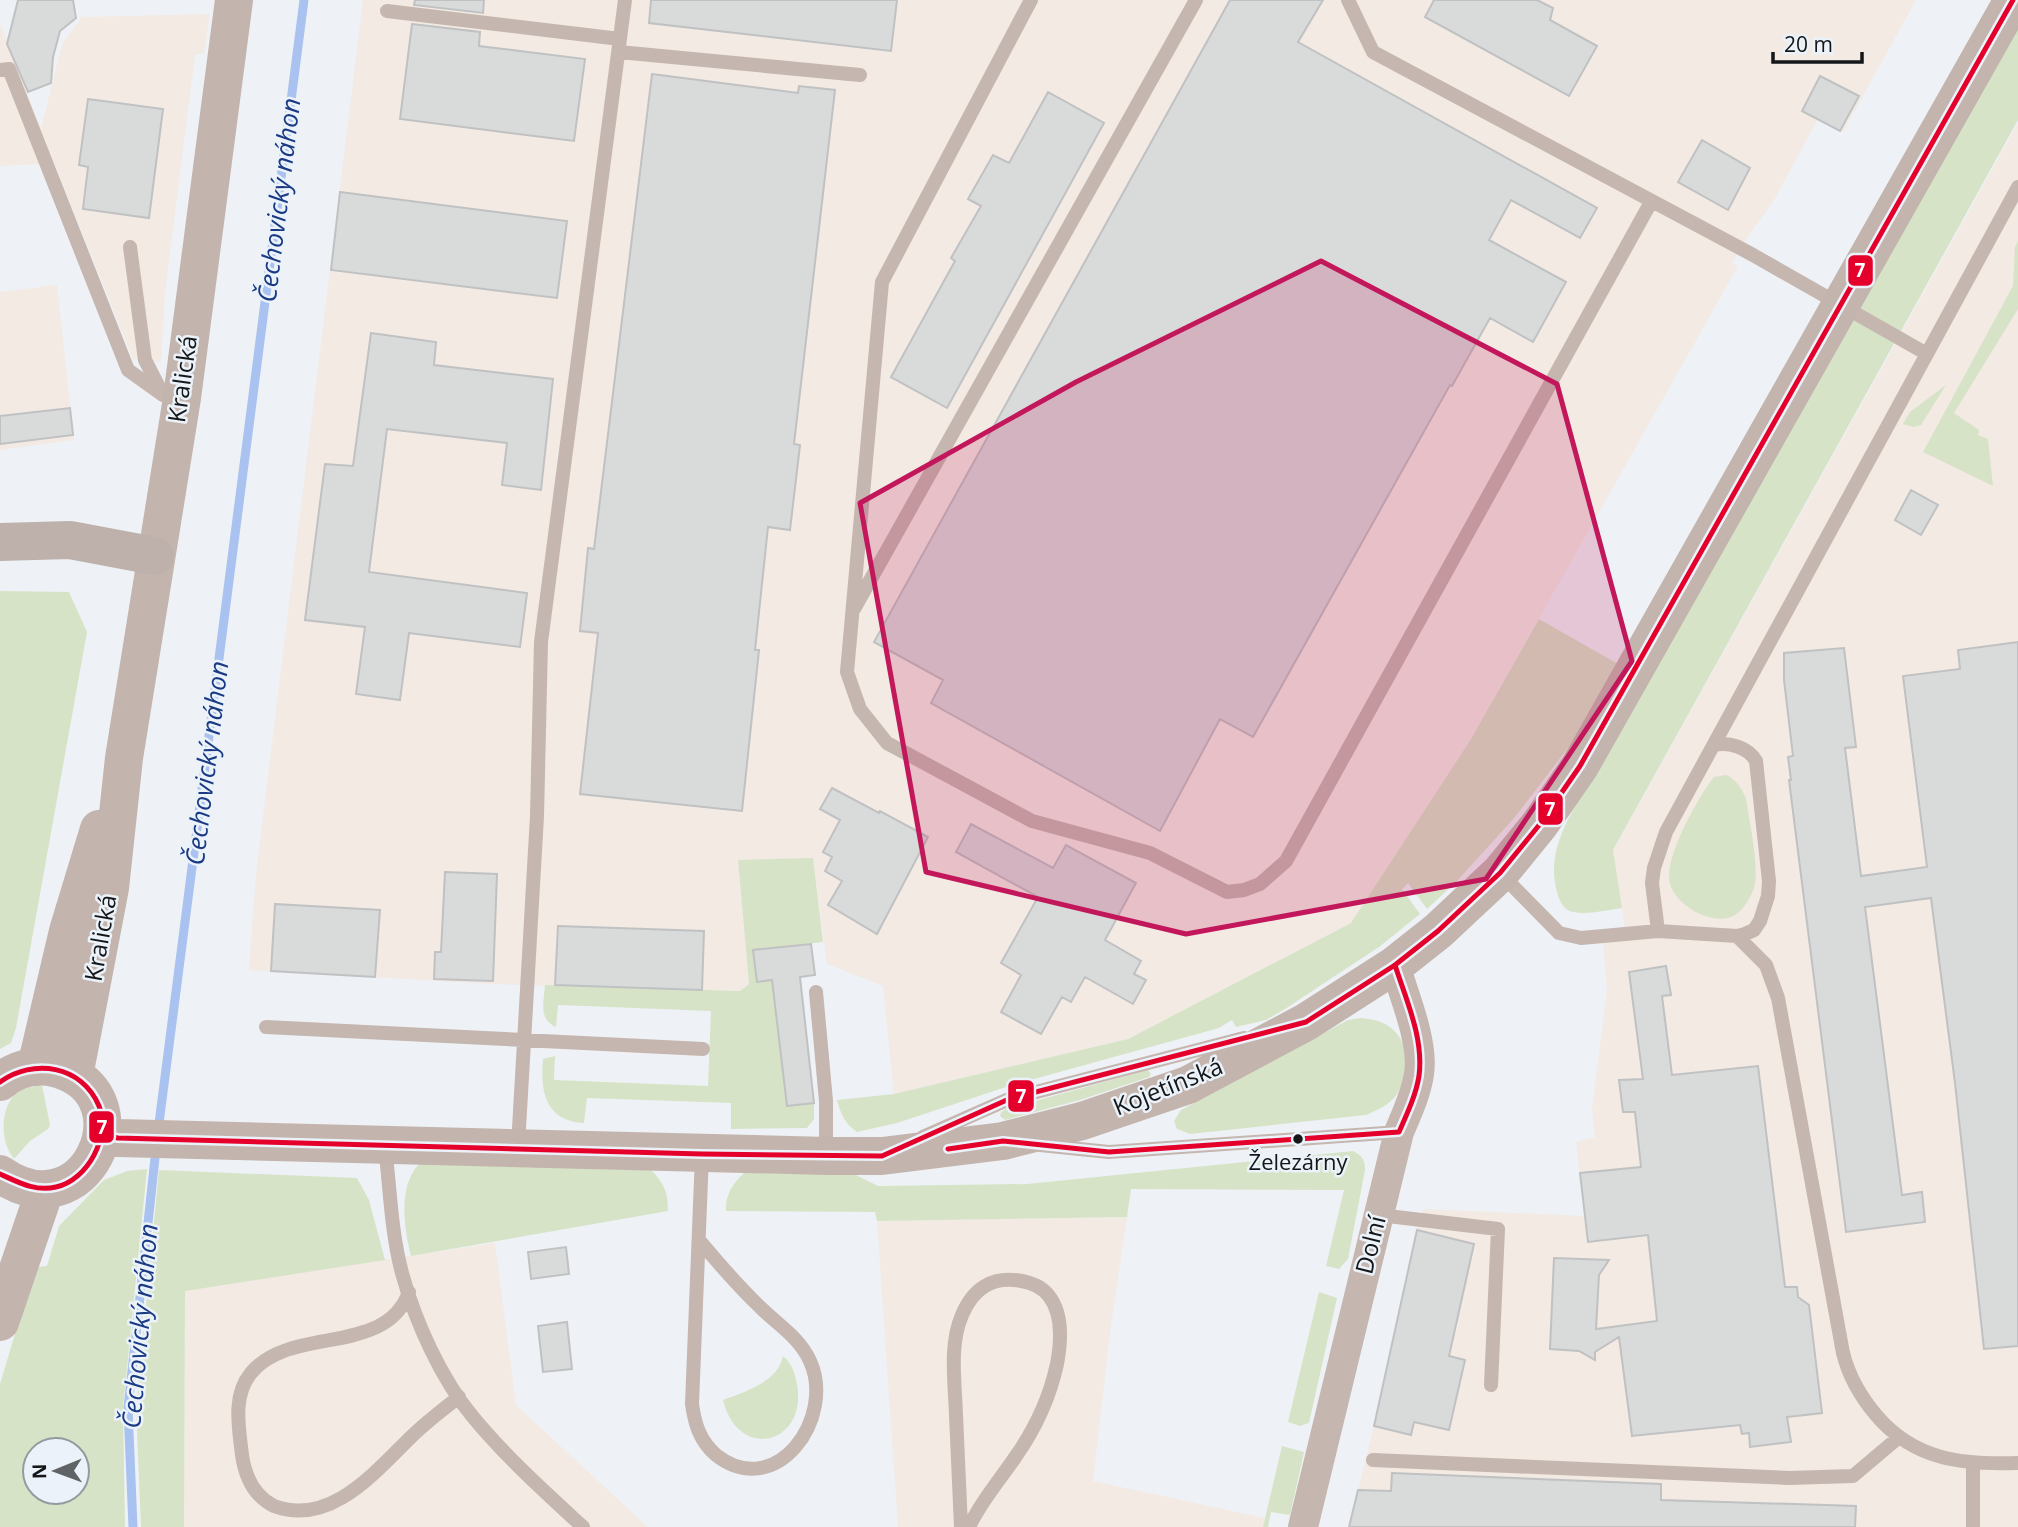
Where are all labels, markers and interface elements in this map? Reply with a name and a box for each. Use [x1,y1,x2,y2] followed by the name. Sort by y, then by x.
[1773,21,1862,65] scale bar
[1784,30,1833,58] text: 20 m
[248,96,308,304] water label: Čechovický náhon
[1847,254,1874,287] line badge: 7
[1855,257,1866,283] text: 7
[159,333,204,424] street label: Kralická
[176,659,236,867] water label: Čechovický náhon
[1537,792,1564,826] line badge: 7
[1545,796,1556,822] text: 7
[76,892,123,984] street label: Kralická
[1108,1049,1227,1123] street label: Kojetínská
[1007,1079,1035,1113] line badge: 7
[1016,1083,1027,1109] text: 7
[88,1110,115,1144] line badge: 7
[97,1114,108,1140] text: 7
[1291,1132,1305,1146] marker: Železárny
[1249,1146,1348,1176] place label: Železárny
[1346,1211,1393,1277] street label: Dolní
[112,1222,166,1430] water label: Čechovický náhon
[21,1436,91,1506] north arrow
[26,1463,52,1479] text: N

